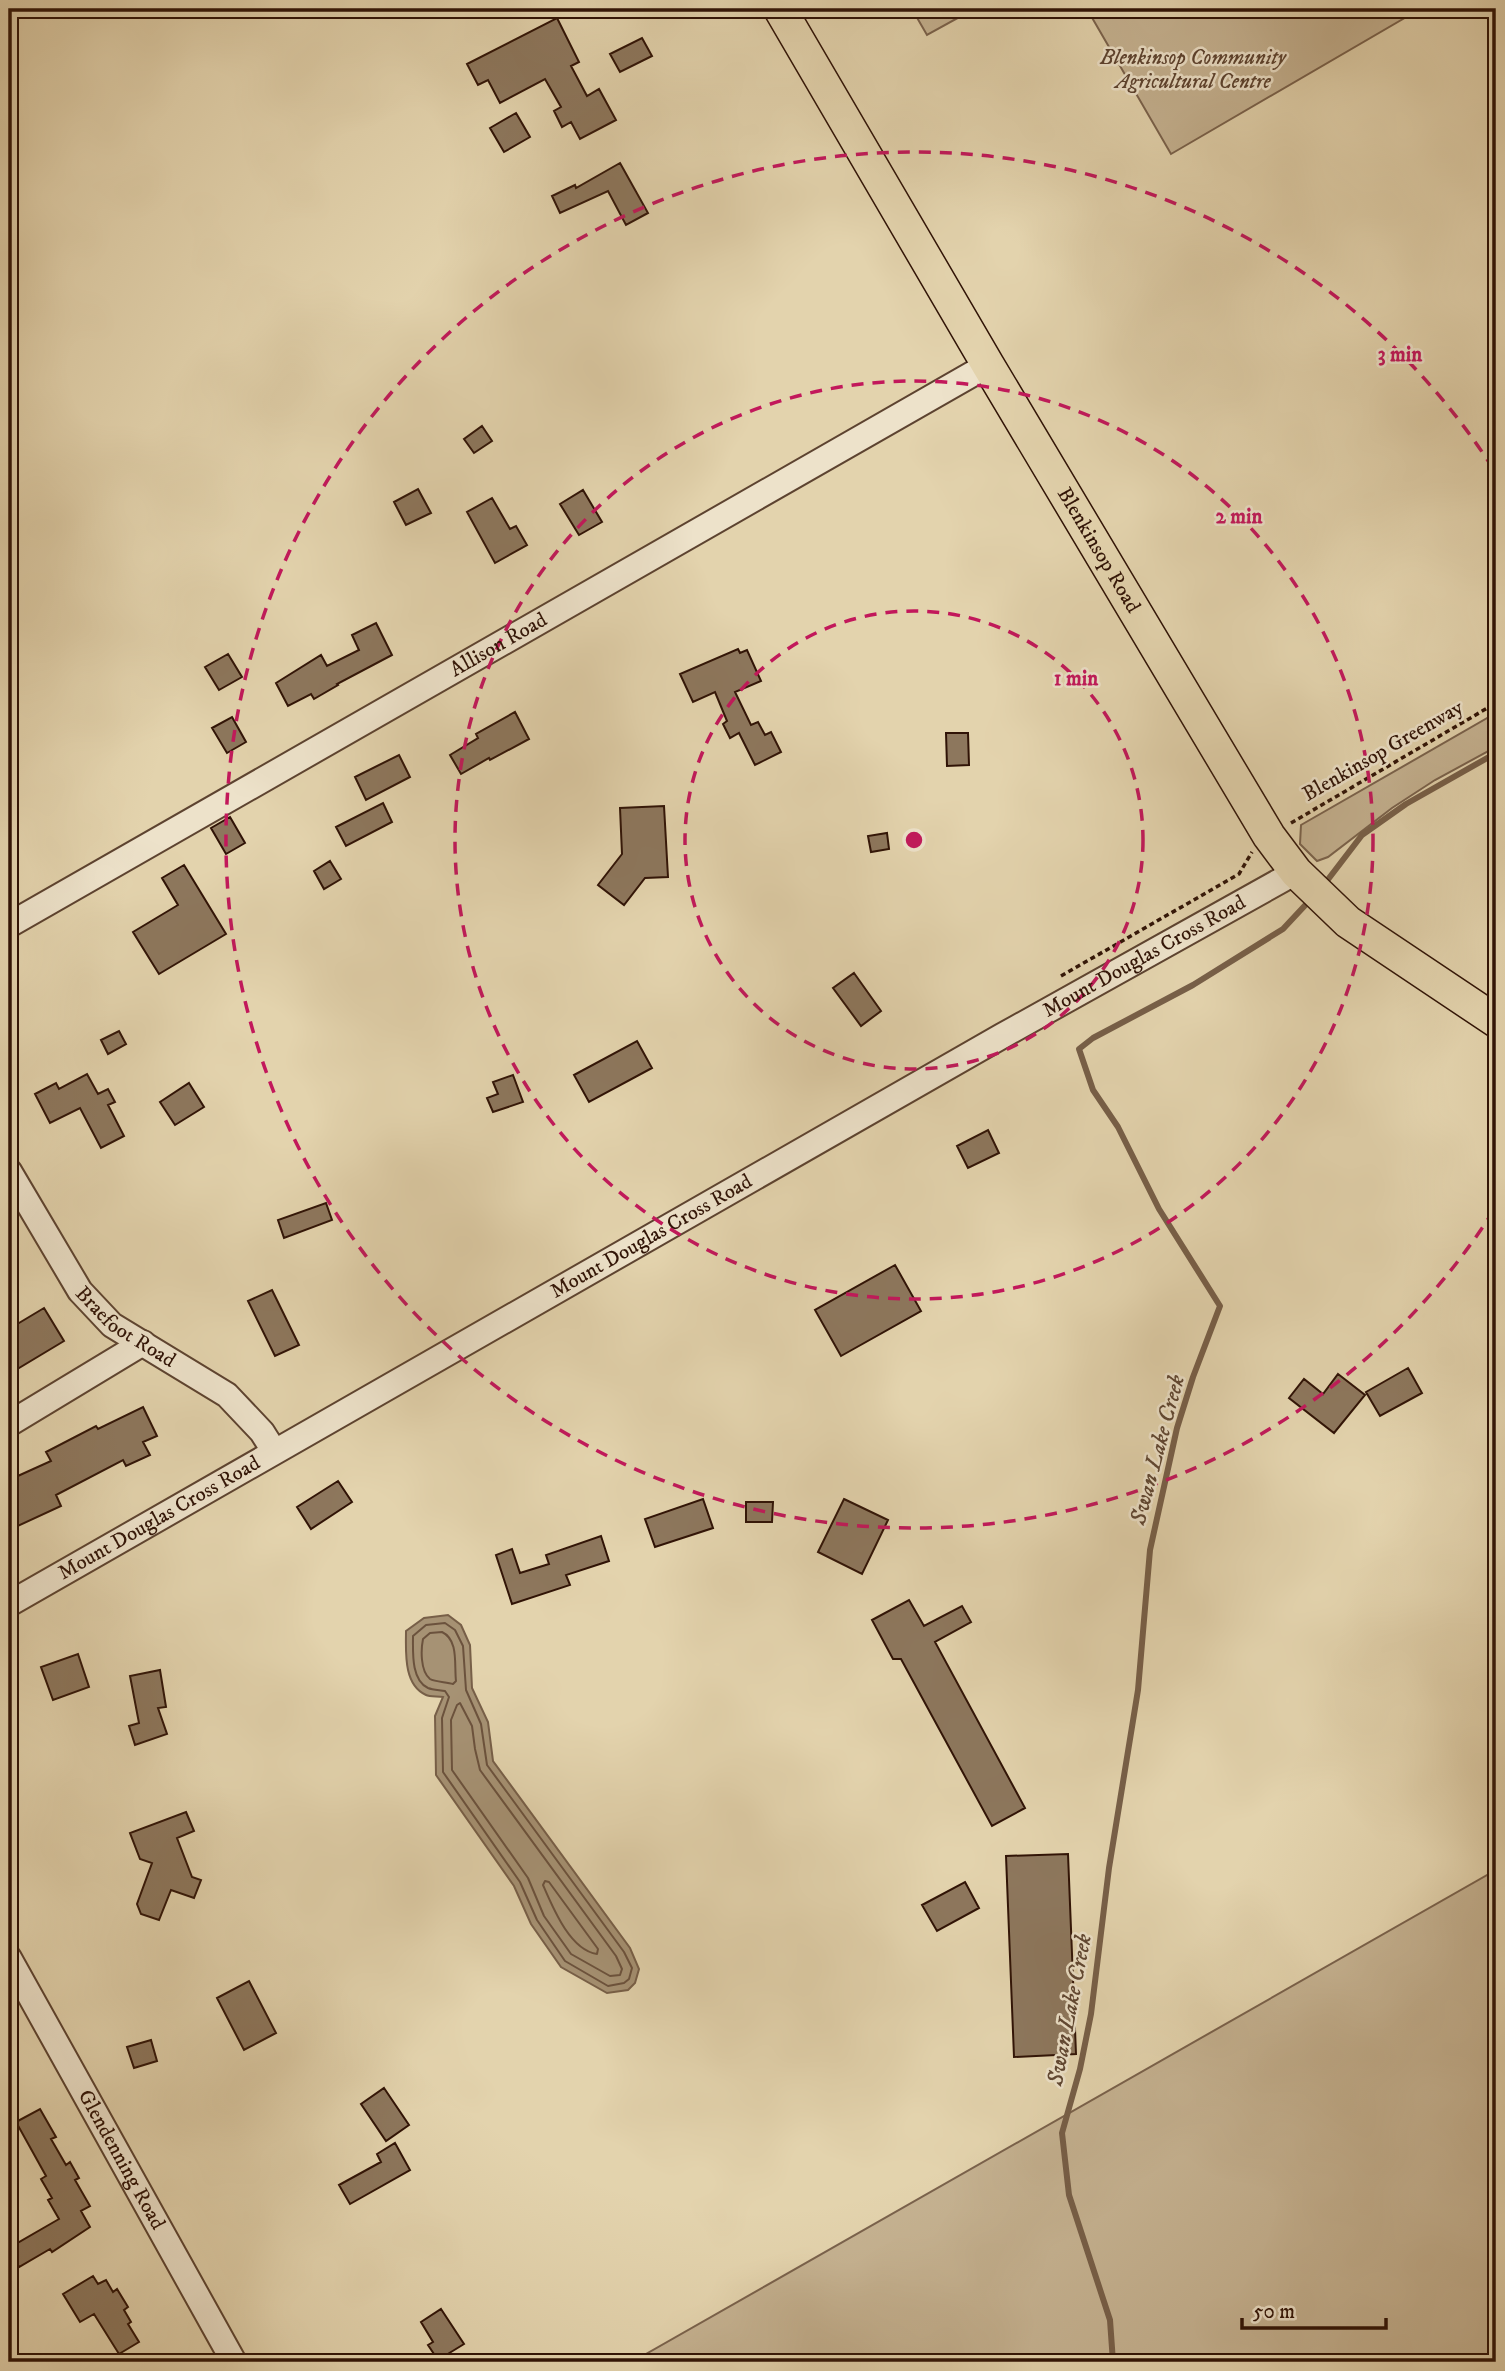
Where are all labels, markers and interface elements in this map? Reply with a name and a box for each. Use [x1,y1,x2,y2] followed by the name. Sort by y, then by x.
[1099,45,1288,95] park label: Blenkinsop Community Agricultural Centre
[1378,342,1423,368] text: 3 min
[1051,483,1146,618] street label: Blenkinsop Road
[1216,504,1264,530] text: 2 min
[445,607,552,683] street label: Allison Road
[1054,666,1099,692] text: 1 min
[1298,694,1469,808] street label: Blenkinsop Greenway
[902,828,926,852] centre of rings
[1038,889,1251,1024] street label: Mount Douglas Cross Road
[546,1168,757,1305] street label: Mount Douglas Cross Road
[69,1281,181,1374] street label: Braefoot Road
[1124,1372,1192,1529] water label: Swan Lake Creek
[54,1450,265,1586] street label: Mount Douglas Cross Road
[1041,1931,1099,2089] water label: Swan Lake Creek
[72,2085,171,2235] street label: Glendenning Road
[1242,2287,1386,2331] scale bar
[1253,2299,1295,2325] text: 50 m

